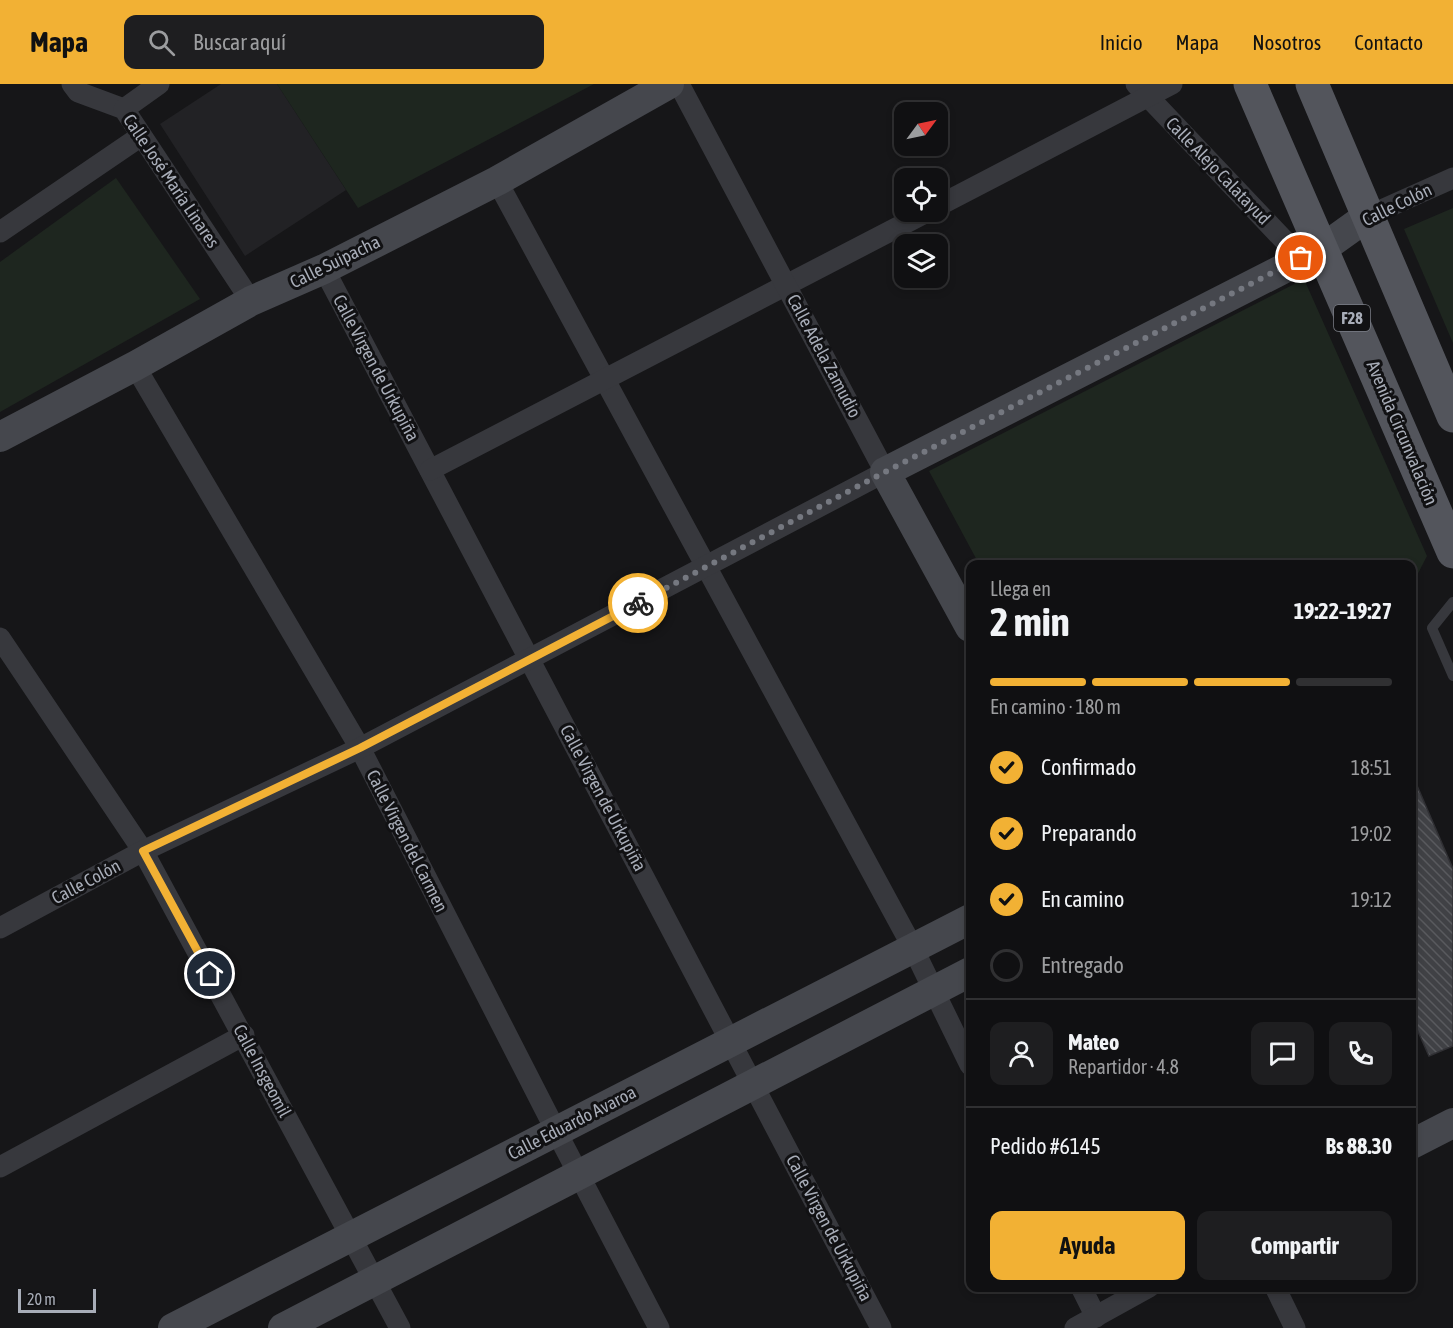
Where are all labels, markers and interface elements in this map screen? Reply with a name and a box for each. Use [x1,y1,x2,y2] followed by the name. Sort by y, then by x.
[124,15,544,69] search box
[30,26,88,58] text: Mapa
[145,26,178,59] icon: search
[193,29,286,55] text: Buscar aquí
[1100,30,1143,54] text: Inicio
[1176,30,1219,54] text: Mapa
[1252,30,1321,54] text: Nosotros
[1354,30,1423,54] text: Contacto
[894,102,948,156] north arrow
[894,102,948,288] map controls
[119,110,224,251] street label: Calle José María Linares
[1162,113,1275,229] street label: Calle Alejo Calatayud
[894,168,948,222] button: locate
[1359,179,1435,230] street label: Calle Colón
[286,231,383,292] street label: Calle Suipacha
[1275,232,1326,283] pin
[894,234,948,288] button: layers
[1284,241,1317,274] icon: bag
[783,290,866,421] street label: Calle Adela Zamudio
[329,291,424,444] street label: Calle Virgen de Urkupiña
[1334,305,1370,331] road number: F28
[1363,357,1442,508] street label: Avenida Circunvalación
[608,573,668,633] courier
[990,577,1051,600] text: Llega en
[622,587,655,620] icon: bike
[1294,598,1392,624] text: 19:22–19:27
[990,600,1070,644] text: 2 min
[990,695,1121,718] text: En camino · 180 m
[556,721,651,874] street label: Calle Virgen de Urkupiña
[990,751,1023,784] icon: check
[1041,754,1136,780] text: Confirmado
[1351,756,1392,779] text: 18:51
[363,766,452,915] street label: Calle Virgen del Carmen
[990,817,1023,850] icon: check
[1041,820,1137,846] text: Preparando
[1350,822,1392,845] text: 19:02
[48,855,124,908] street label: Calle Colón
[990,883,1023,916] icon: check
[1041,886,1124,912] text: En camino
[1351,888,1392,911] text: 19:12
[184,948,235,999] pin
[1041,952,1124,978] text: Entregado
[193,957,226,990] icon: home
[229,1021,296,1121] street label: Calle Insgeomil
[990,1022,1053,1085] button: person
[1251,1022,1314,1085] button: chat
[1329,1022,1392,1085] button: phone
[1068,1029,1119,1055] text: Mateo
[1068,1055,1179,1078] text: Repartidor · 4.8
[504,1081,639,1164] street label: Calle Eduardo Avaroa
[990,1133,1101,1159] text: Pedido #6145
[1326,1133,1392,1159] text: Bs 88.30
[782,1151,877,1304] street label: Calle Virgen de Urkupiña
[990,1211,1185,1280] button: Ayuda
[1197,1211,1392,1280] button: Compartir
[18,1286,96,1314] scale bar
[27,1290,56,1308] text: 20 m

